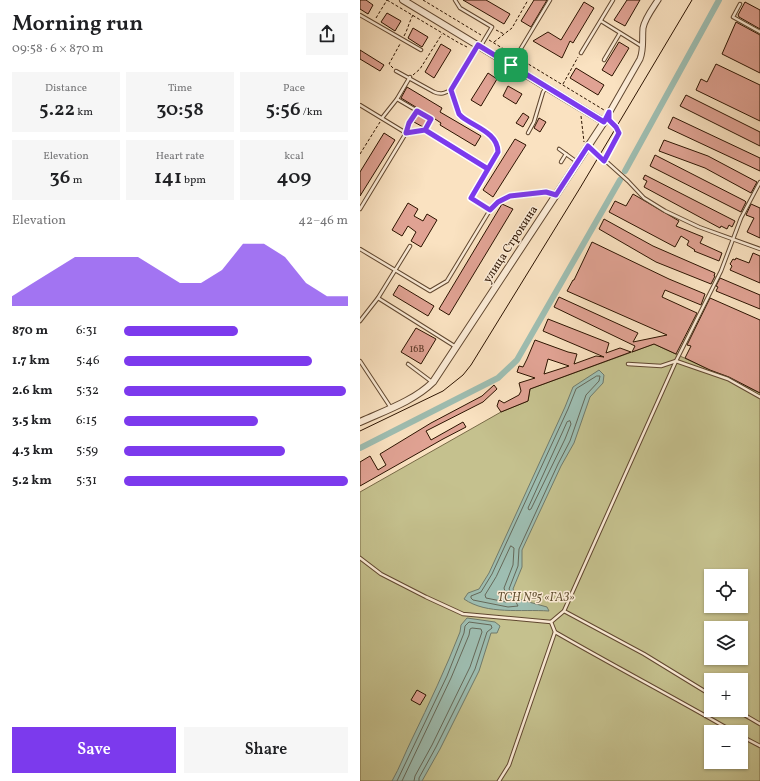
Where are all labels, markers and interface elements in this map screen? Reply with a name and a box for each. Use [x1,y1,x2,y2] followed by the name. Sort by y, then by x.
[12,9,143,40] text: Morning run
[306,13,348,55] button: share
[12,40,104,58] text: 09:58 · 6 × 870 m
[494,48,528,82] pin
[500,54,522,76] icon: arrive
[45,81,87,96] text: Distance
[168,81,192,96] text: Time
[283,81,305,96] text: Pace
[39,96,75,124] text: 5.22
[156,96,204,124] text: 30:58
[265,96,301,124] text: 5:56
[75,105,93,120] text: km
[301,105,323,120] text: /km
[43,149,89,164] text: Elevation
[156,149,204,164] text: Heart rate
[284,149,304,164] text: kcal
[50,164,70,192] text: 36
[154,164,182,192] text: 141
[277,164,311,192] text: 409
[70,173,82,188] text: m
[182,173,206,188] text: bpm
[480,203,542,286] street label: улица Строкина
[12,212,66,230] text: Elevation
[298,212,348,230] text: 42–46 m
[12,322,48,340] text: 870 m
[76,322,97,340] text: 6:31
[409,342,425,356] house number: 16В
[12,352,50,370] text: 1.7 km
[76,352,100,370] text: 5:46
[12,382,53,400] text: 2.6 km
[76,382,99,400] text: 5:32
[12,412,52,430] text: 3.5 km
[76,412,97,430] text: 6:15
[12,442,53,460] text: 4.3 km
[76,442,98,460] text: 5:59
[12,472,52,490] text: 5.2 km
[76,472,97,490] text: 5:31
[704,569,748,769] map controls
[704,569,748,613] button: locate
[498,590,574,606] park label: ТСН №5 «ГАЗ»
[704,621,748,665] button: layers
[704,673,748,717] button: +
[704,725,748,769] button: −
[12,727,176,773] button: Save
[184,727,348,773] button: Share

